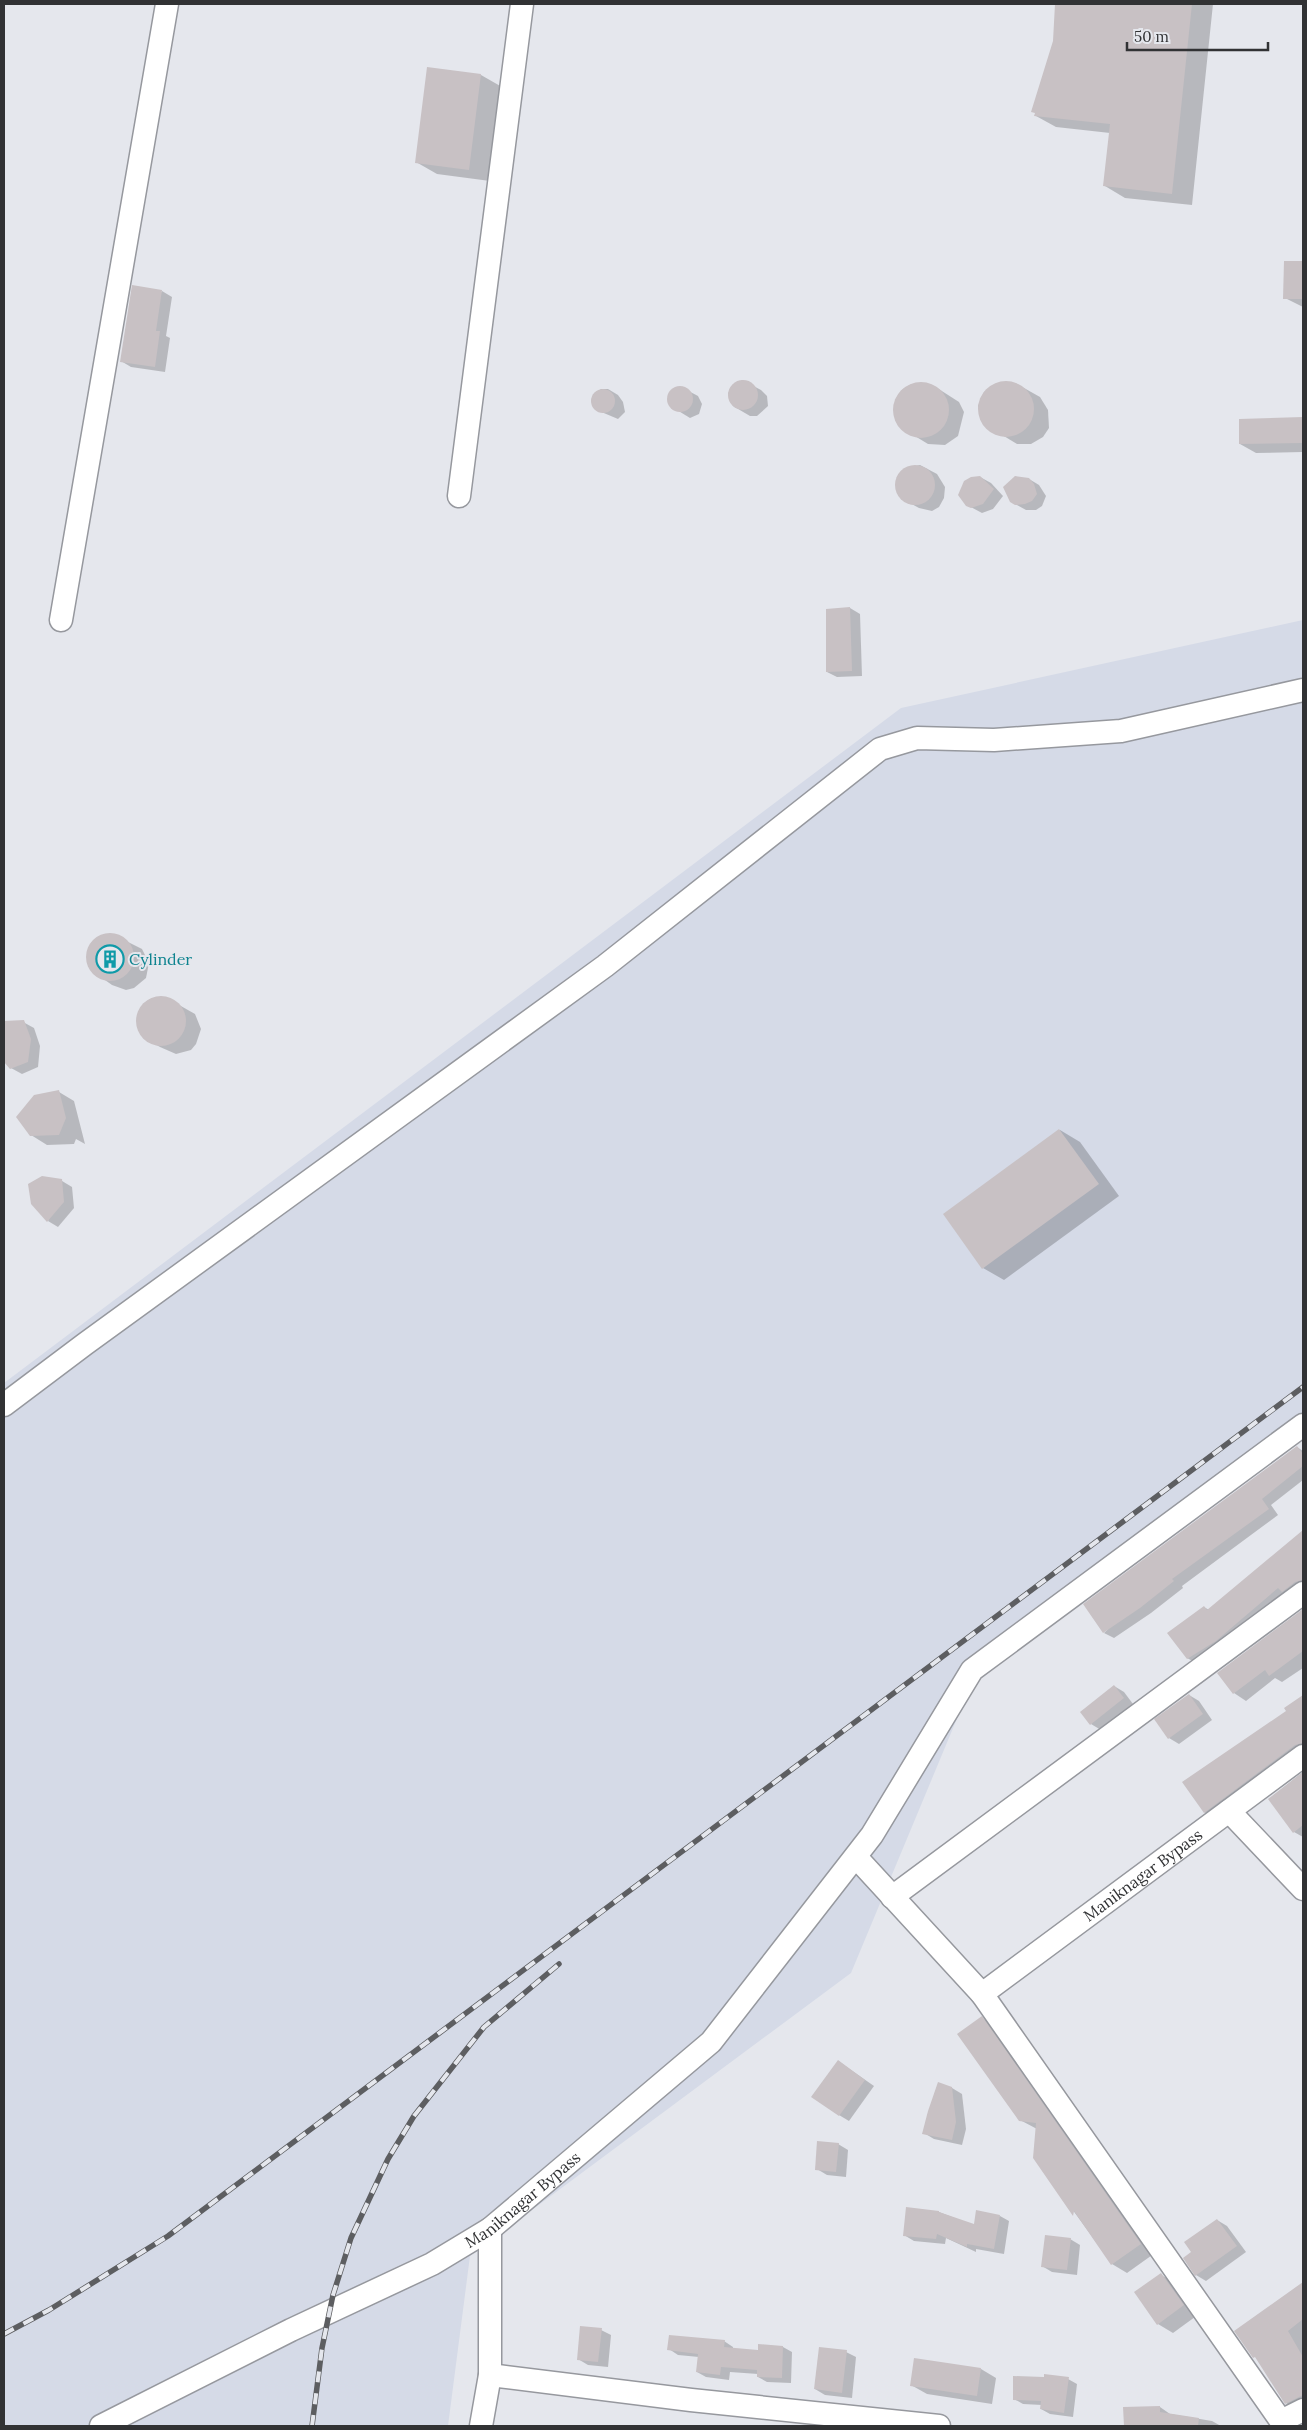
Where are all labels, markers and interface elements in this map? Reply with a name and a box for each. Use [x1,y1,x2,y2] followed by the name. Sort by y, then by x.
[1127,20,1268,52] scale bar
[1134,27,1169,46] text: 50 m
[95,944,125,974] building icon: Cylinder
[129,949,192,969] place label: Cylinder
[1079,1824,1206,1925] street label: Maniknagar Bypass
[461,2147,584,2252] street label: Maniknagar Bypass

